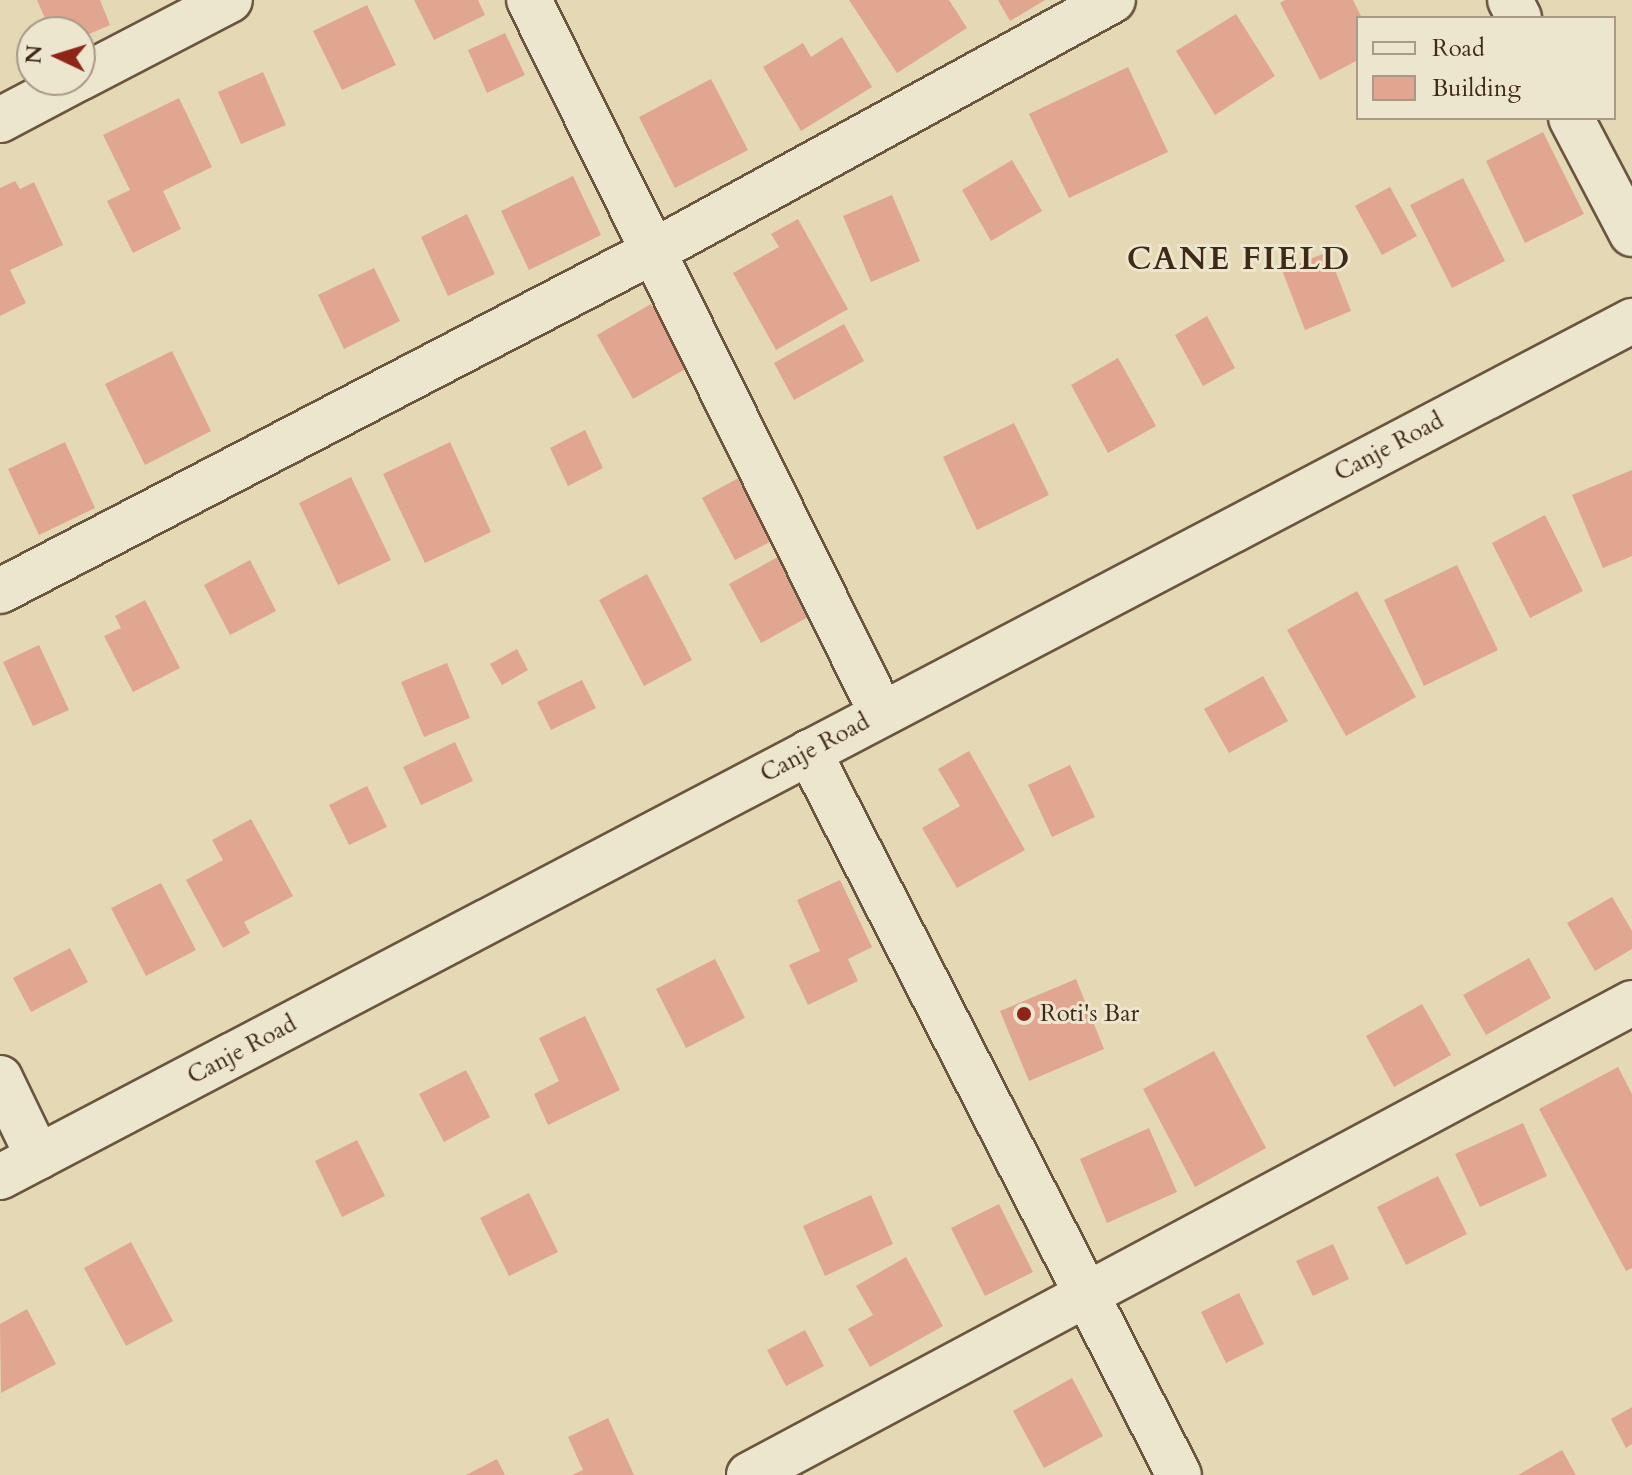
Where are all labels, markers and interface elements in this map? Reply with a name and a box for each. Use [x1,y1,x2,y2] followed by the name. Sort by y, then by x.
[16,16,96,96] north arrow
[1356,16,1616,120] legend
[1432,32,1485,65] text: Road
[18,44,50,65] text: N
[1432,72,1521,105] text: Building
[1127,240,1351,278] district label: CANE FIELD
[1330,406,1448,488] street label: Canje Road
[756,707,874,789] street label: Canje Road
[1040,1000,1139,1028] place label: Roti's Bar
[1015,1005,1033,1023] marker: Roti's Bar
[183,1009,301,1091] street label: Canje Road

